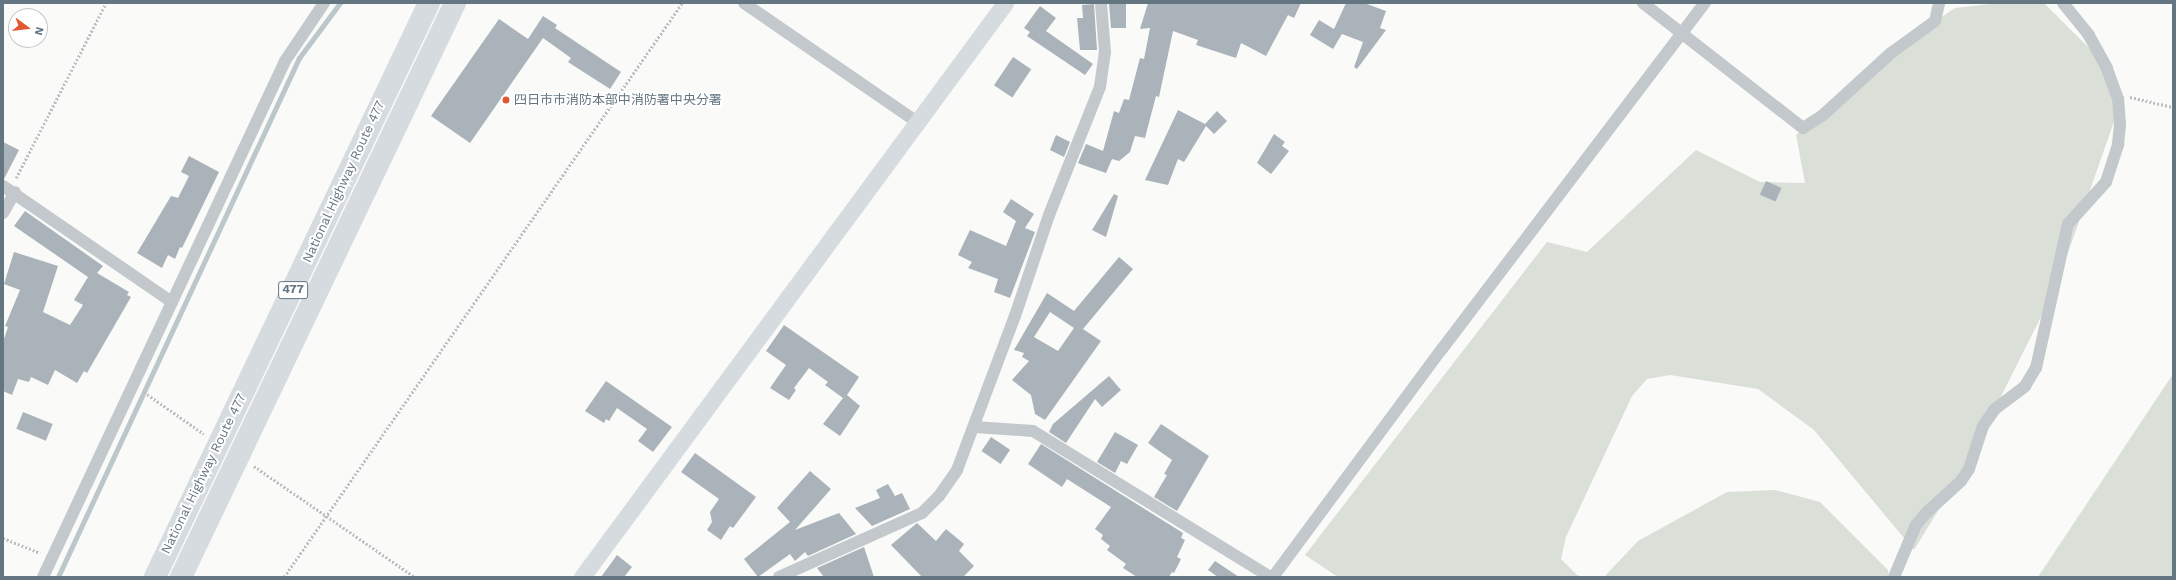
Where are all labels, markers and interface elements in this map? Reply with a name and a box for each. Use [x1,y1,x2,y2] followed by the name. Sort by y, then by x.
[8,8,48,48] north arrow
[32,25,46,37] text: N
[514,92,722,108] place label: 四日市市消防本部中消防署中央分署
[501,95,511,105] marker: 四日市市消防本部中消防署中央分署
[299,98,389,266] street label: National Highway Route 477
[278,280,308,300] road number: 477
[158,391,250,557] street label: National Highway Route 477

